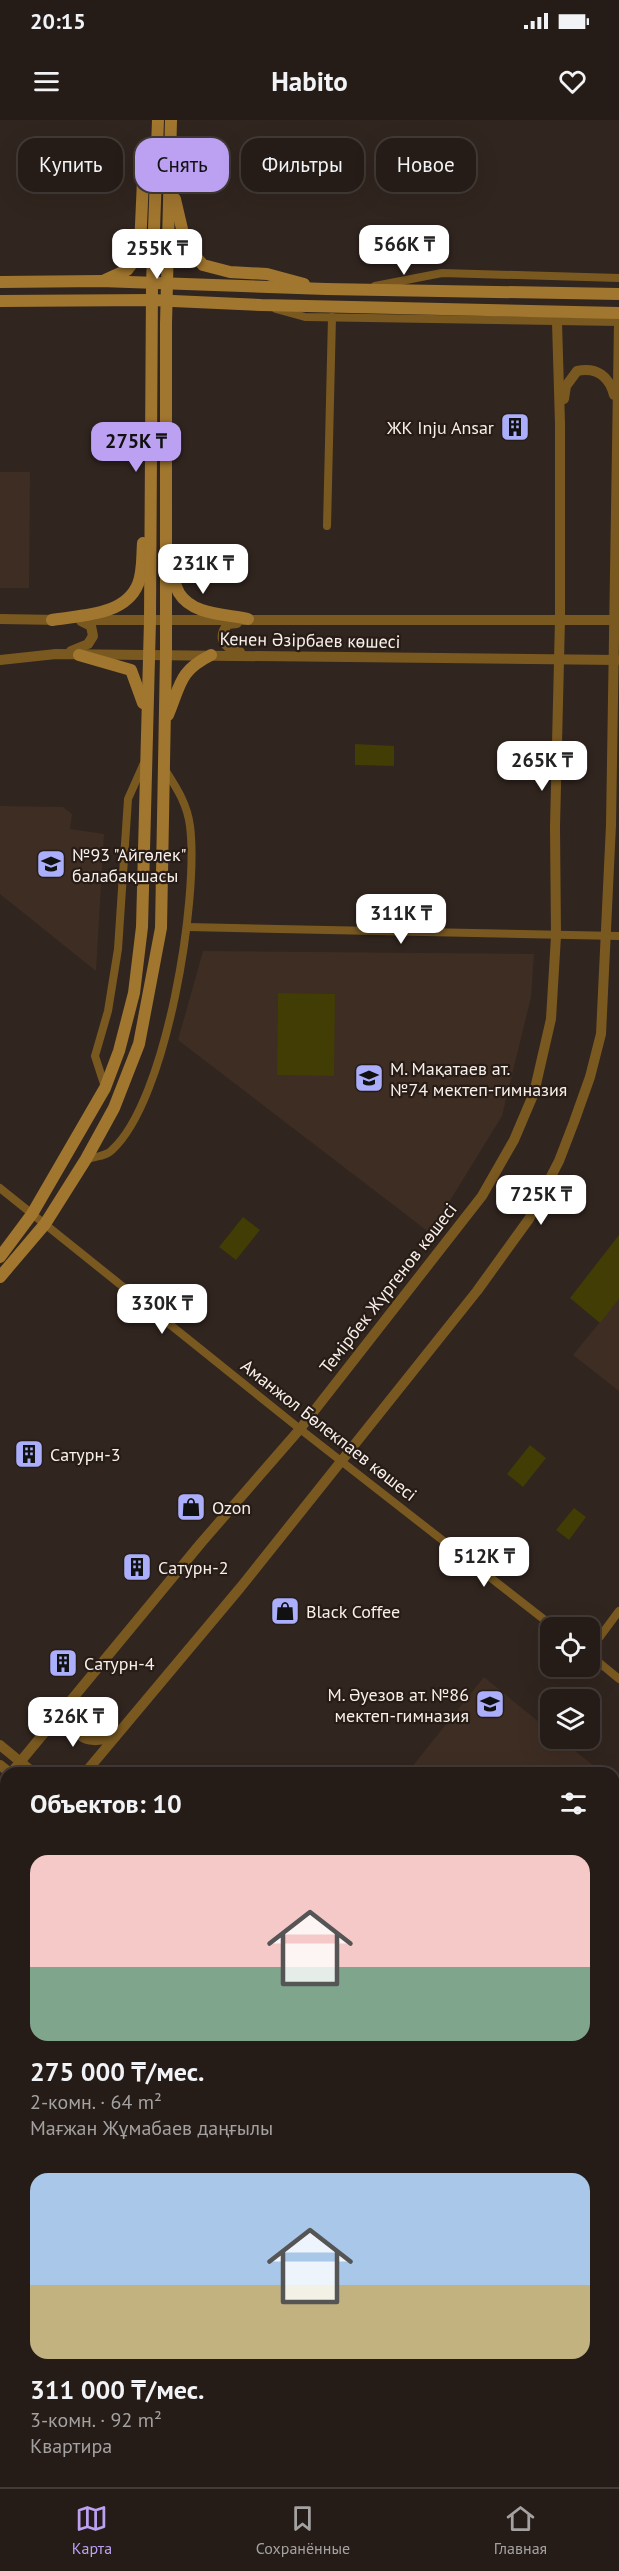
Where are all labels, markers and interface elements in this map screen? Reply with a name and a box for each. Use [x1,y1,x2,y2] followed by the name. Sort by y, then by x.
[30,7,86,35] text: 20:15
[271,64,348,98] text: Habito
[30,65,63,98] icon: menu
[556,65,589,98] icon: heart
[18,138,123,192] chip: Купить
[135,138,229,192] chip: Снять
[241,138,364,192] chip: Фильтры
[376,138,476,192] chip: Новое
[355,225,453,276] pin: 566K ₸
[108,229,206,280] pin: 255K ₸
[373,231,435,257] text: 566K ₸
[126,235,188,261] text: 255K ₸
[499,411,531,443] building icon: ЖК Inju Ansar
[386,416,494,439] place label: ЖК Inju Ansar
[87,422,185,473] pin: 275K ₸
[105,428,167,454] text: 275K ₸
[154,544,252,595] pin: 231K ₸
[172,550,234,576] text: 231K ₸
[219,627,401,653] street label: Кенен Әзірбаев көшесі
[493,741,591,792] pin: 265K ₸
[511,747,573,773] text: 265K ₸
[72,843,187,887] place label: №93 "Айгөлек" балабақшасы
[35,848,67,880] school or university icon: №93 "Айгөлек" балабақшасы
[352,894,450,945] pin: 311K ₸
[370,900,432,926] text: 311K ₸
[390,1057,567,1101] place label: М. Мақатаев ат. №74 мектеп-гимназия
[353,1062,385,1094] school or university icon: М. Мақатаев ат. №74 мектеп-гимназия
[492,1175,590,1226] pin: 725K ₸
[510,1181,572,1207] text: 725K ₸
[314,1198,462,1378] street label: Темірбек Жүргенов көшесі
[113,1284,211,1335] pin: 330K ₸
[131,1290,193,1316] text: 330K ₸
[236,1354,422,1506] street label: Аманжол Бөлекпаев көшесі
[13,1438,45,1470] building icon: Сатурн-3
[50,1443,121,1466] place label: Сатурн-3
[175,1491,207,1523] shop icon: Ozon
[212,1496,251,1519] place label: Ozon
[435,1537,533,1588] pin: 512K ₸
[453,1543,515,1569] text: 512K ₸
[121,1551,153,1583] building icon: Сатурн-2
[158,1556,229,1579] place label: Сатурн-2
[269,1595,301,1627] shop icon: Black Coffee
[306,1600,400,1623] place label: Black Coffee
[540,1617,600,1749] map controls
[540,1617,600,1677] button: locate
[47,1647,79,1679] building icon: Сатурн-4
[84,1652,155,1675] place label: Сатурн-4
[328,1683,469,1727] place label: М. Әуезов ат. №86 мектеп-гимназия
[474,1688,506,1720] school or university icon: М. Әуезов ат. №86 мектеп-гимназия
[540,1689,600,1749] button: layers
[24,1697,122,1748] pin: 326K ₸
[42,1703,104,1729] text: 326K ₸
[30,1787,182,1820] text: Объектов: 10
[557,1787,590,1820] icon: filters
[256,1894,364,2002] icon: home
[30,2055,204,2088] text: 275 000 ₸/мес.
[30,2089,162,2115] text: 2-комн. · 64 m²
[30,2115,273,2141] text: Мағжан Жұмабаев даңғылы
[256,2212,364,2320] icon: home
[30,2373,204,2406] text: 311 000 ₸/мес.
[30,2407,162,2433] text: 3-комн. · 92 m²
[30,2433,112,2459] text: Квартира
[72,2502,112,2558] tab: Карта
[256,2502,350,2558] tab: Сохранённые
[494,2502,547,2558] tab: Главная

